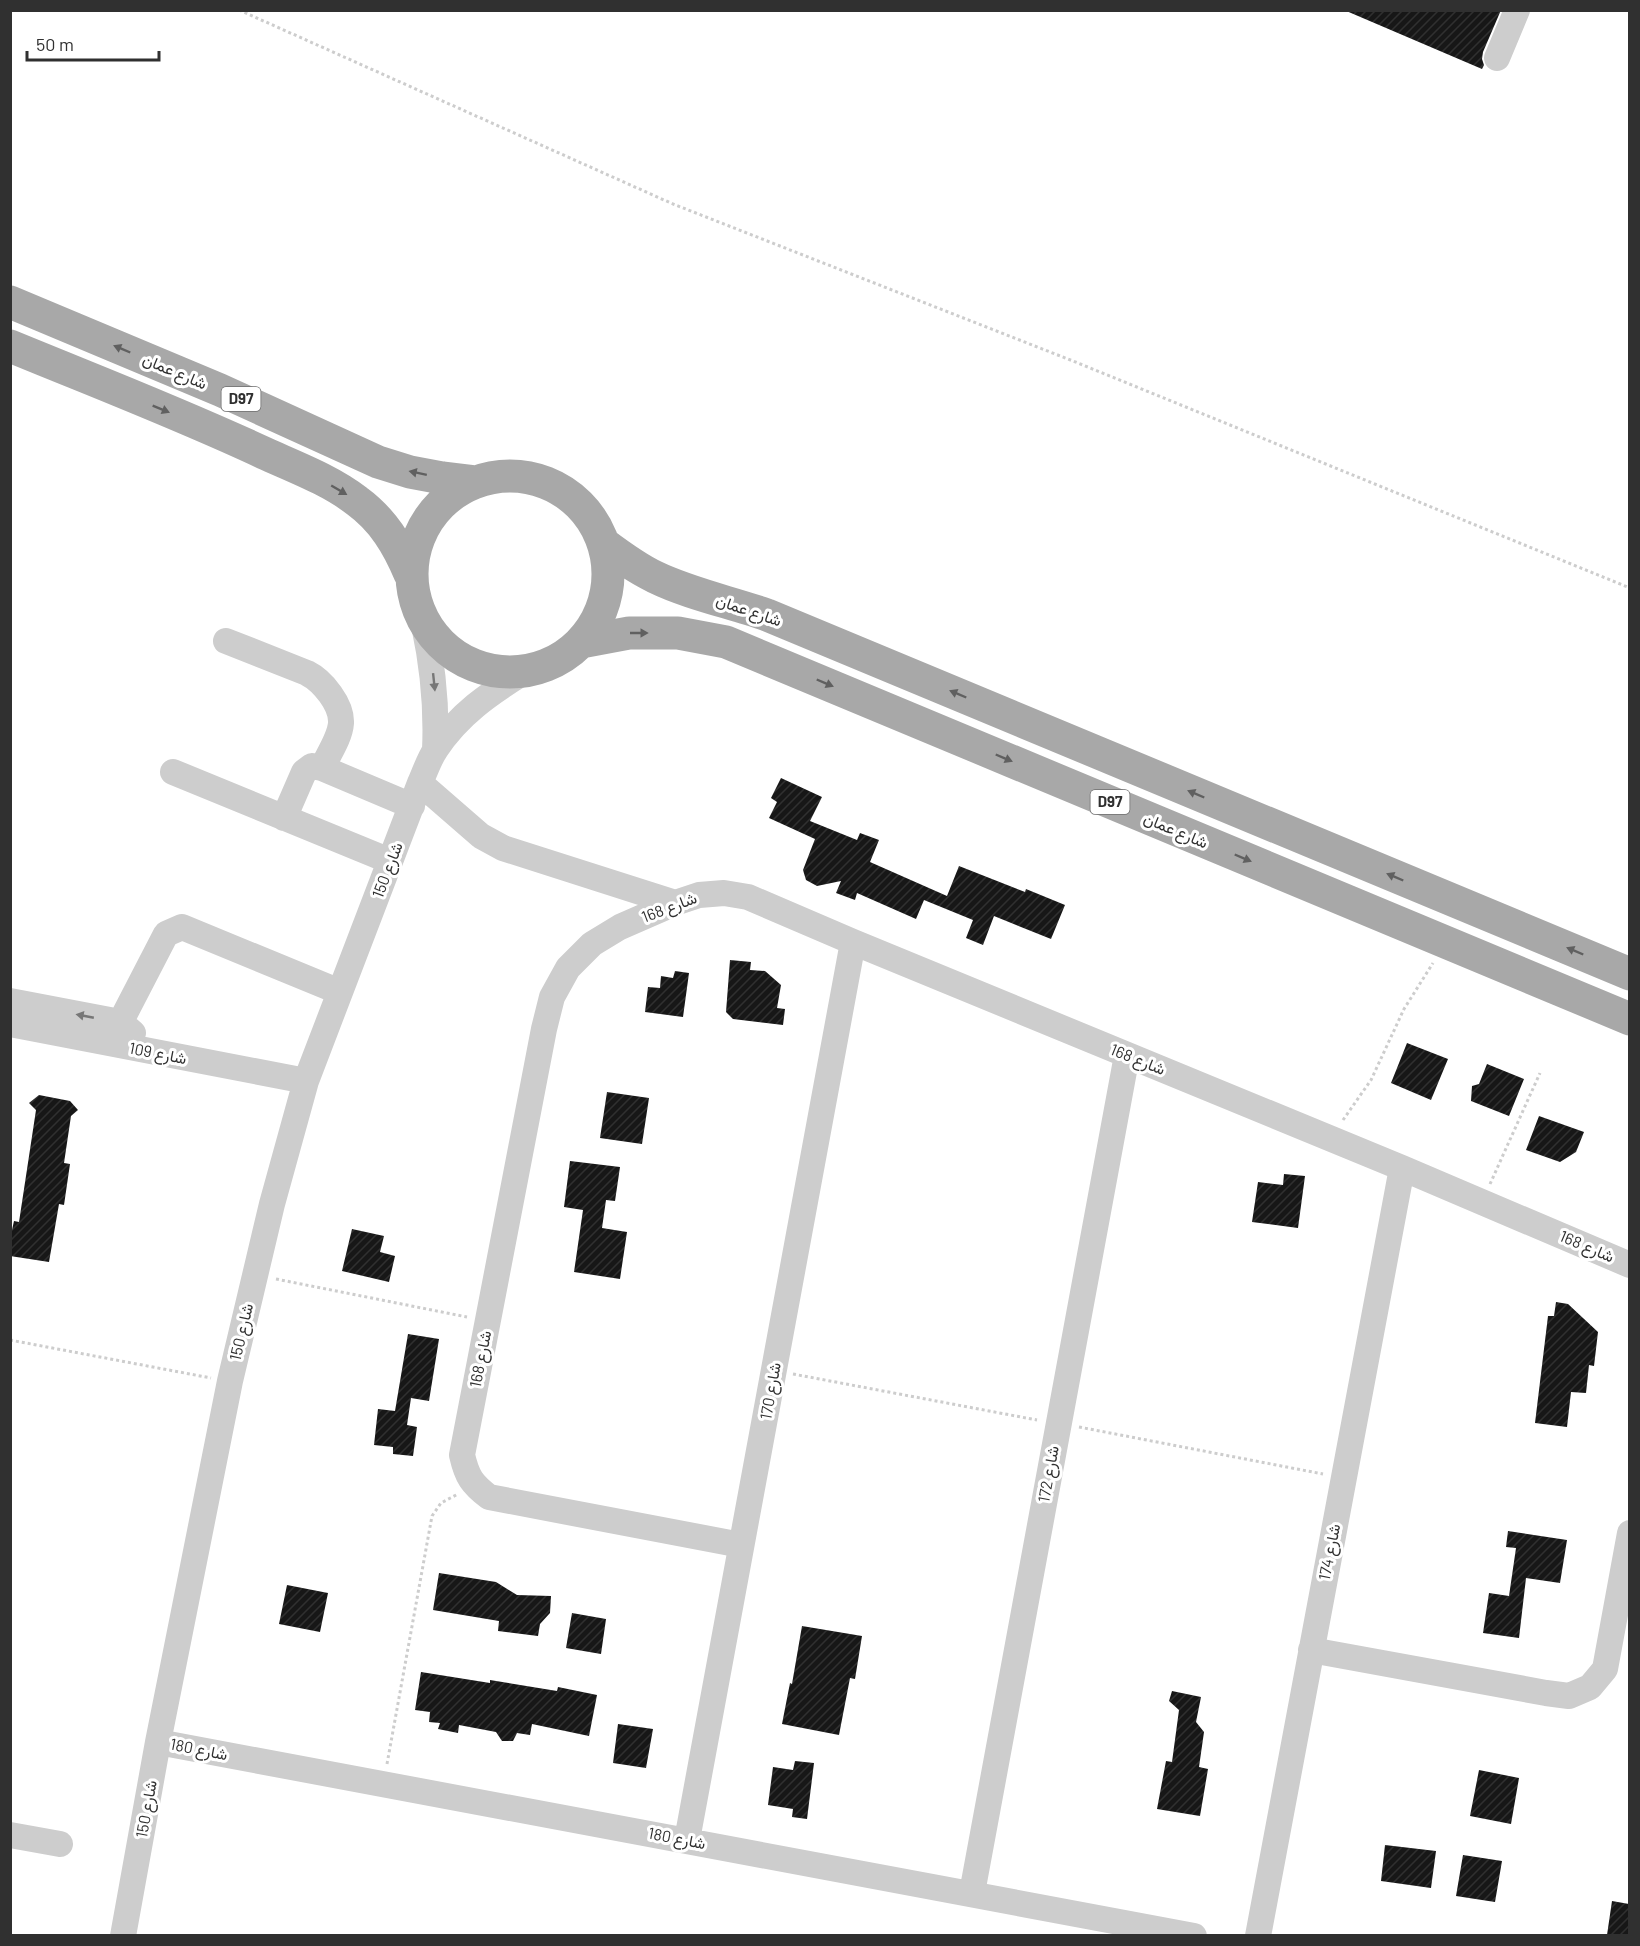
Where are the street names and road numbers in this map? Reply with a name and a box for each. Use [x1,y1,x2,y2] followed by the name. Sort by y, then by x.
[139,349,210,395] street label: شارع عمان
[222,387,260,411] road number: D97
[713,589,784,632] street label: شارع عمان
[1090,790,1130,814] road number: D97
[1140,808,1211,854] street label: شارع عمان
[367,839,409,901] street label: شارع 150
[639,887,700,929] street label: شارع 168
[127,1038,189,1070] street label: شارع 109
[1107,1039,1168,1081] street label: شارع 168
[1556,1226,1617,1268] street label: شارع 168
[225,1301,259,1363] street label: شارع 150
[465,1329,497,1390] street label: شارع 168
[755,1361,787,1421] street label: شارع 170
[1033,1444,1065,1504] street label: شارع 172
[1314,1522,1346,1582] street label: شارع 174
[168,1734,230,1766] street label: شارع 180
[131,1779,163,1840] street label: شارع 150
[646,1823,708,1855] street label: شارع 180

